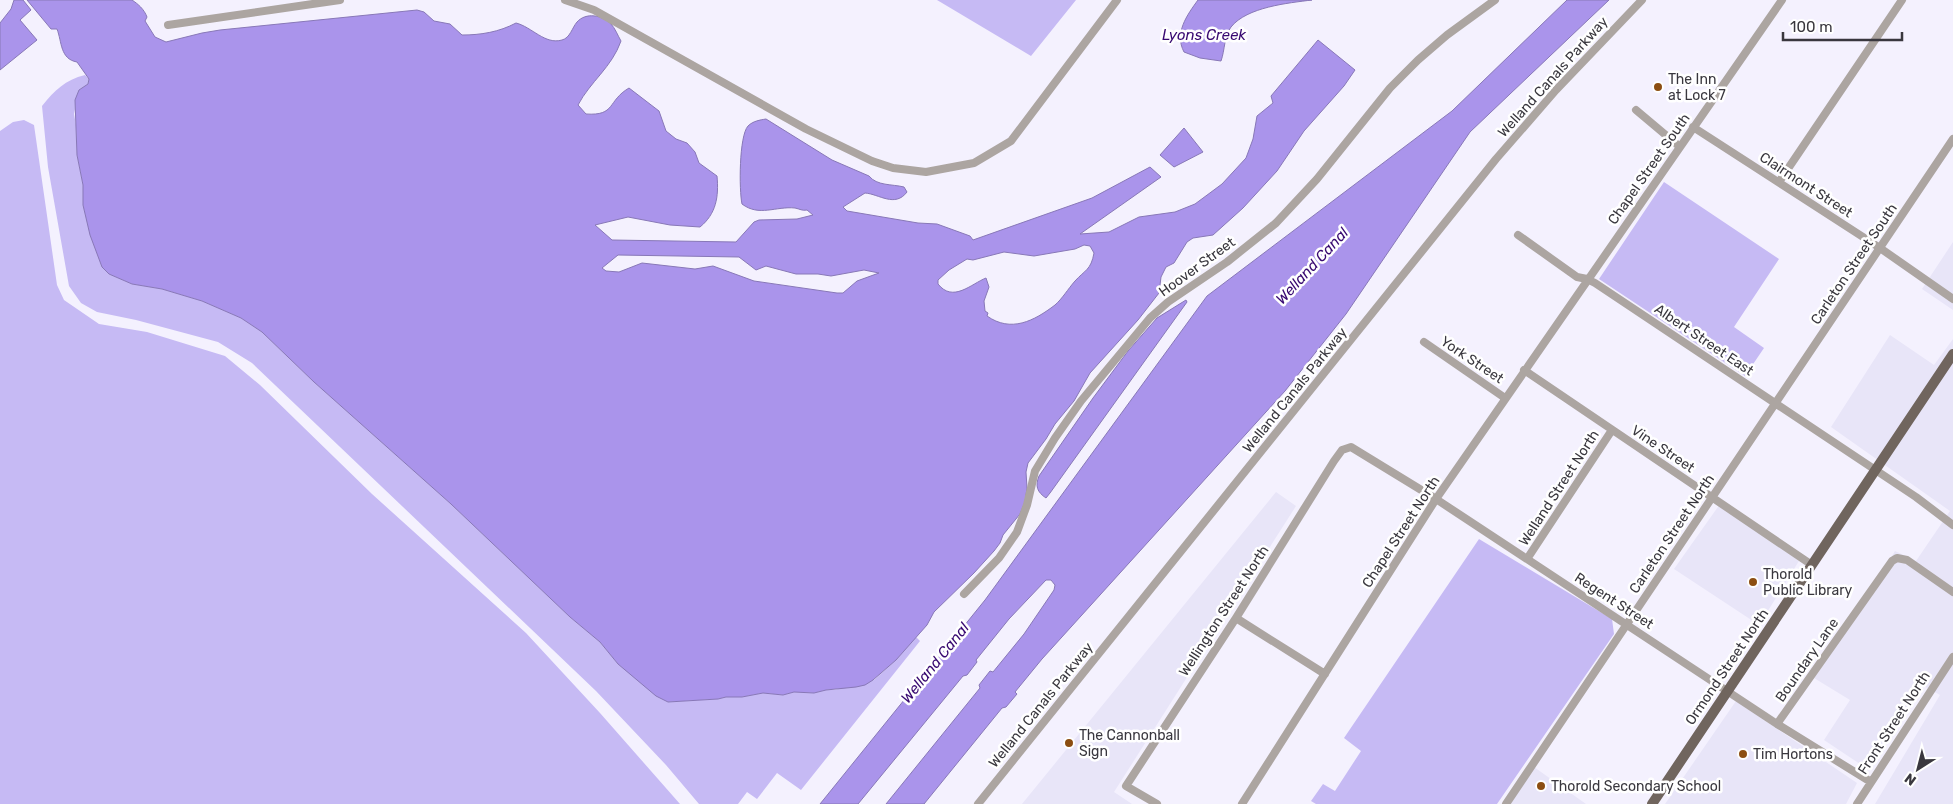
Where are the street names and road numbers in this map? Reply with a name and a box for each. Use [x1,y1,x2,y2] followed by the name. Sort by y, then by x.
[1494,13,1612,141] street label: Welland Canals Parkway
[1604,110,1694,228] street label: Chapel Street South
[1756,149,1856,222] street label: Clairmont Street
[1807,200,1901,328] street label: Carleton Street South
[1156,233,1239,300] street label: Hoover Street
[1651,301,1757,380] street label: Albert Street East
[1239,324,1351,456] street label: Welland Canals Parkway
[1437,333,1507,388] street label: York Street
[1628,422,1698,477] street label: Vine Street
[1515,427,1603,549] street label: Welland Street North
[1626,471,1718,597] street label: Carleton Street North
[1359,473,1443,591] street label: Chapel Street North
[1175,543,1273,679] street label: Wellington Street North
[1571,569,1657,633] street label: Regent Street
[1682,606,1772,728] street label: Ormond Street North
[1772,615,1842,705] street label: Boundary Lane
[985,639,1097,771] street label: Welland Canals Parkway
[1854,668,1934,778] street label: Front Street North

